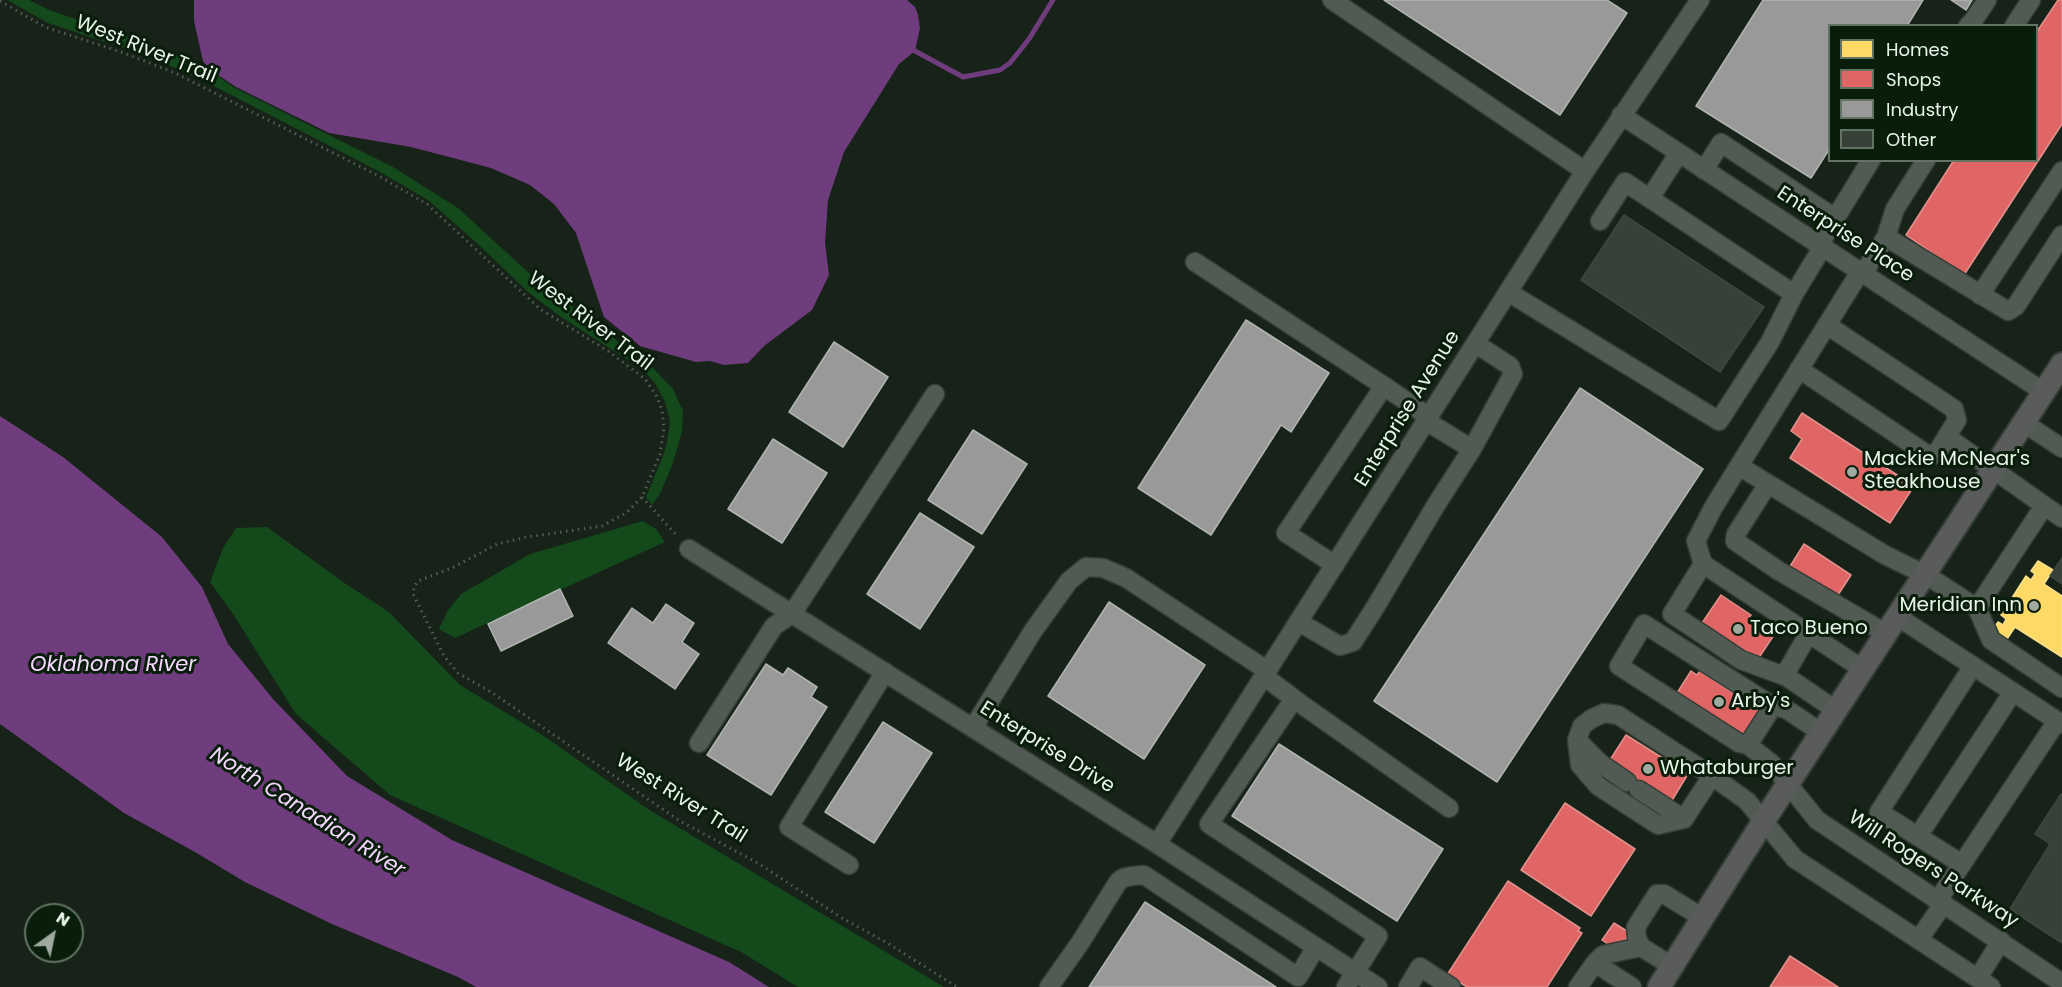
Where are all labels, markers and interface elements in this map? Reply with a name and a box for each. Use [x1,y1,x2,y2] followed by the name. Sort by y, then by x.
[72,11,220,89] street label: West River Trail
[1828,24,2038,162] legend
[1886,37,1949,62] text: Homes
[1886,67,1941,92] text: Shops
[1886,97,1958,122] text: Industry
[1886,127,1936,152] text: Other
[1772,182,1918,288] street label: Enterprise Place
[523,267,657,377] street label: West River Trail
[1350,327,1466,491] street label: Enterprise Avenue
[1864,448,2030,495] place label: Mackie McNear's Steakhouse
[1845,465,1859,479] marker: Mackie McNear's Steakhouse
[1899,594,2022,618] place label: Meridian Inn
[2027,599,2041,613] marker: Meridian Inn
[1750,617,1868,641] place label: Taco Bueno
[1731,622,1745,636] marker: Taco Bueno
[30,653,196,679] water label: Oklahoma River
[1731,690,1790,714] place label: Arby's
[1712,695,1726,709] marker: Arby's
[975,697,1119,799] street label: Enterprise Drive
[205,743,409,883] water label: North Canadian River
[611,749,751,849] street label: West River Trail
[1660,757,1794,781] place label: Whataburger
[1641,762,1655,776] marker: Whataburger
[1844,806,2022,934] street label: Will Rogers Parkway
[24,903,84,963] north arrow
[52,906,74,932] text: N

